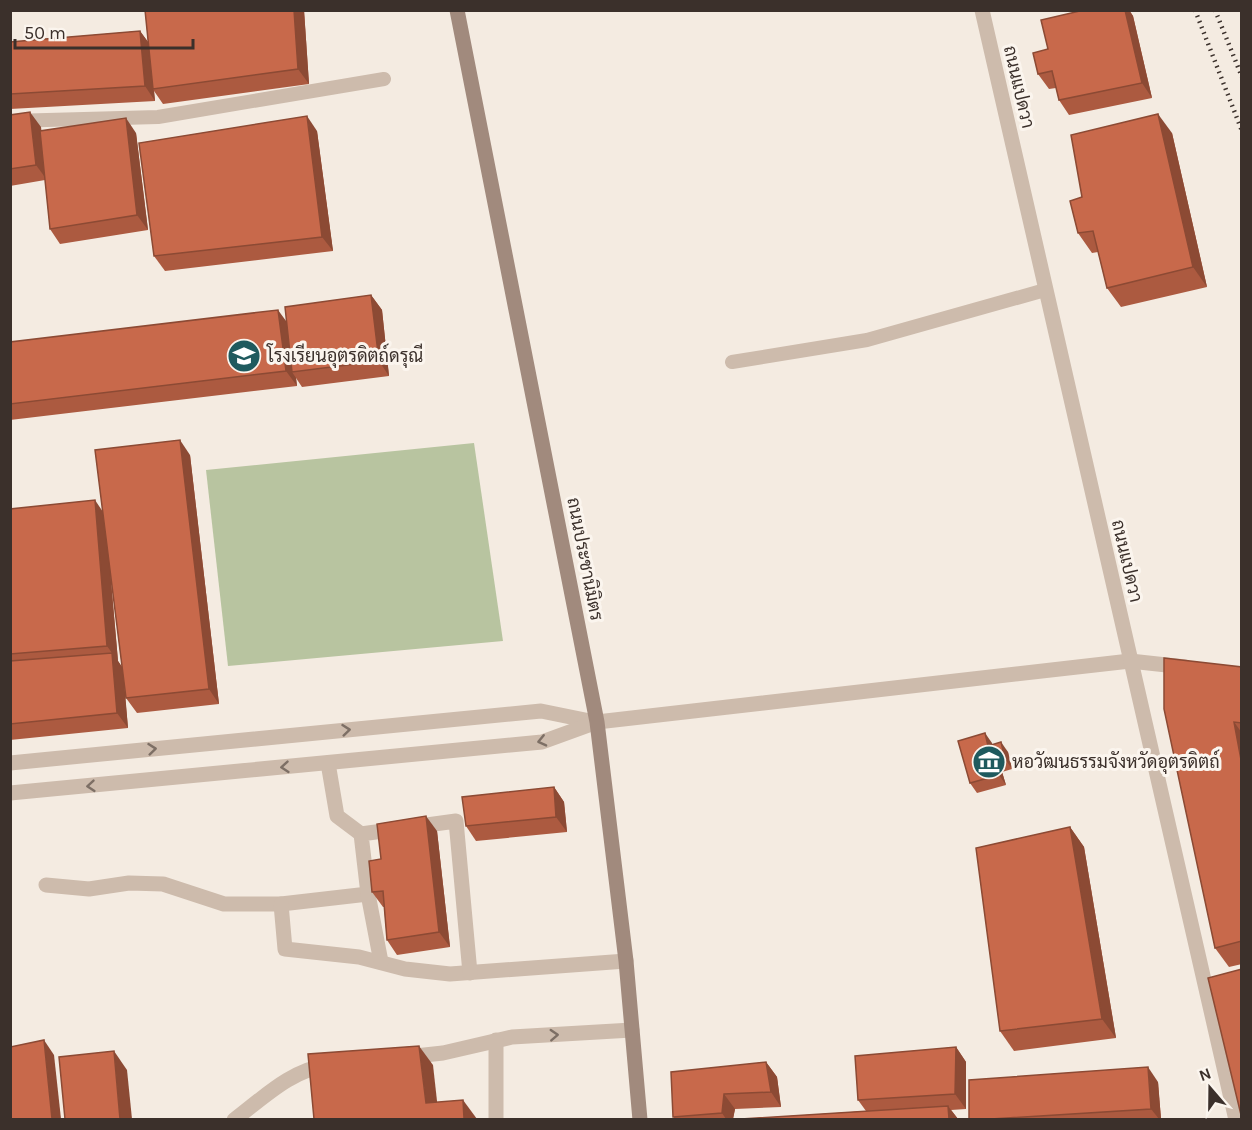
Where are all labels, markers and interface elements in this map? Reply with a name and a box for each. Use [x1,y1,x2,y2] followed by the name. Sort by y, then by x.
[15,12,194,50] scale bar
[24,22,66,44] text: 50 m
[999,43,1039,131] street label: ถนนแปดวา
[226,338,262,374] school or university icon: โรงเรียนอุตรดิตถ์ดรุณี
[266,343,423,368] place label: โรงเรียนอุตรดิตถ์ดรุณี
[562,495,608,623] street label: ถนนประชานิมิตร
[1107,517,1147,605] street label: ถนนแปดวา
[342,724,351,737] one-way arrow
[537,734,547,747] one-way arrow
[148,743,157,756] one-way arrow
[971,744,1007,780] museum icon: หอวัฒนธรรมจังหวัดอุตรดิตถ์
[1012,749,1220,774] place label: หอวัฒนธรรมจังหวัดอุตรดิตถ์
[281,760,290,773] one-way arrow
[86,779,96,792] one-way arrow
[550,1028,559,1041] one-way arrow
[1180,1058,1240,1118] north arrow
[1196,1063,1214,1085] text: N

